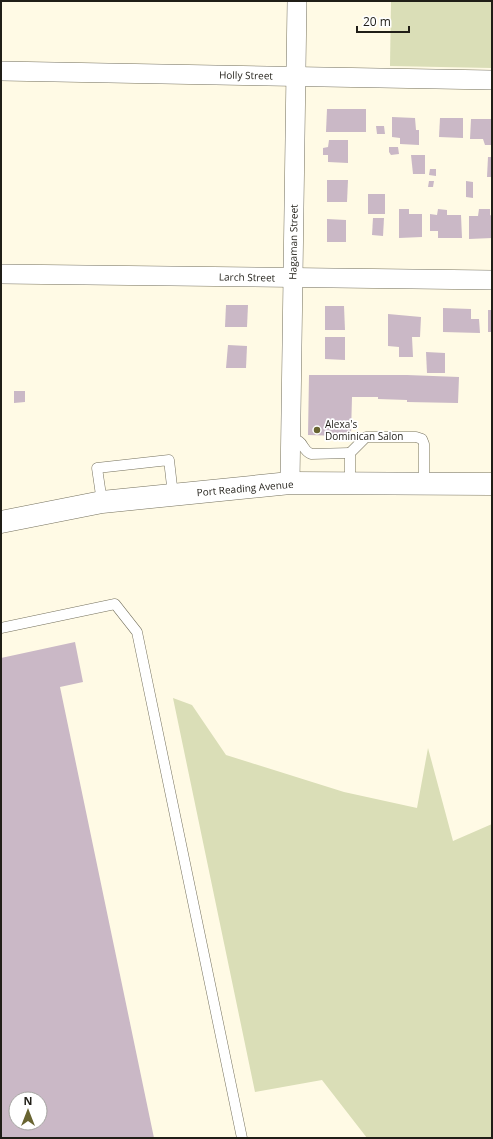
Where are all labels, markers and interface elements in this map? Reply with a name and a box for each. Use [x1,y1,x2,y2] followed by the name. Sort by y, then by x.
[357,8,409,34] scale bar
[363,13,391,30] text: 20 m
[219,68,274,82] street label: Holly Street
[285,204,301,280] street label: Hagaman Street
[219,270,276,284] street label: Larch Street
[325,417,404,443] place label: Alexa's Dominican Salon
[312,425,322,435] marker: Alexa's Dominican Salon
[196,477,294,499] street label: Port Reading Avenue
[8,1091,48,1131] north arrow
[24,1093,32,1108] text: N

